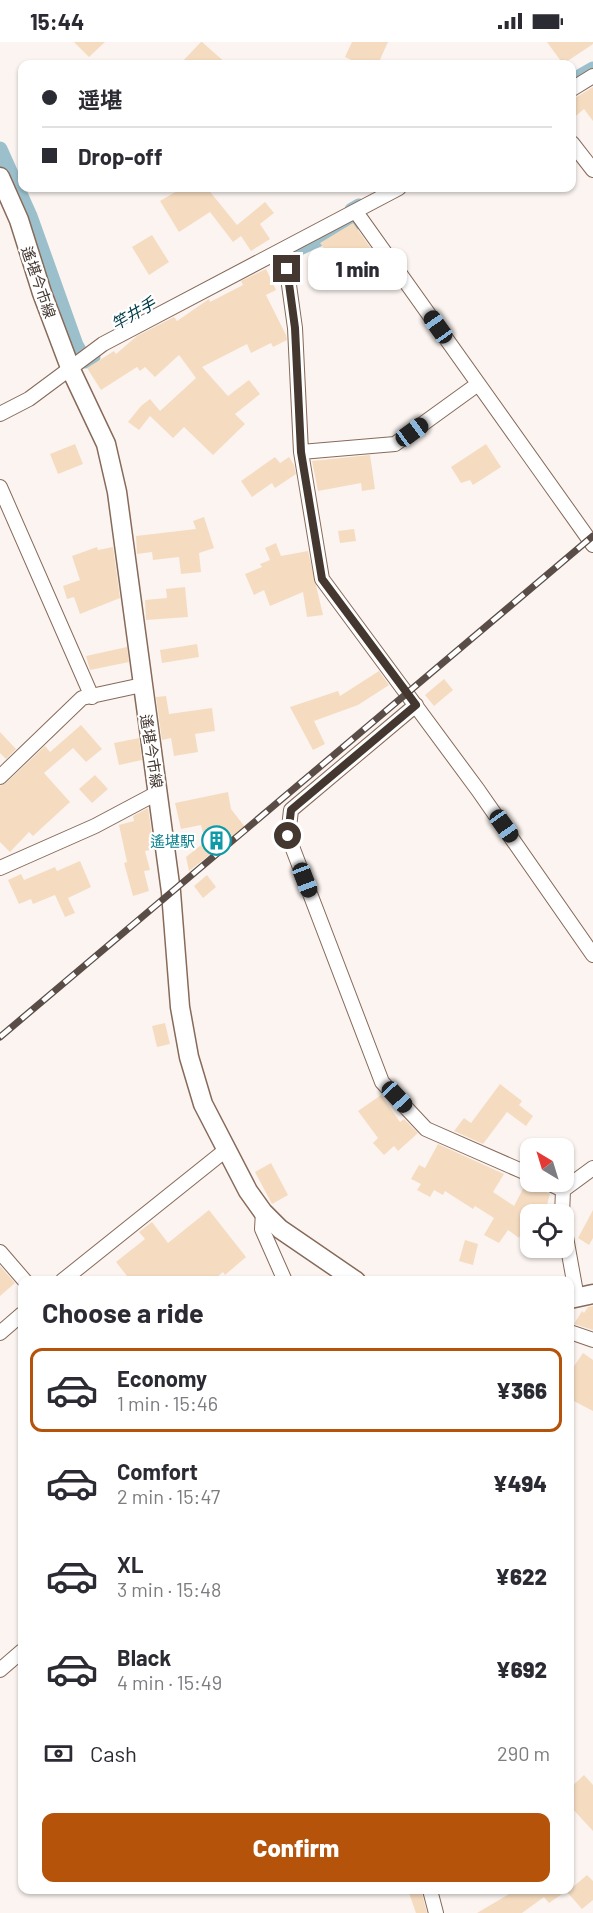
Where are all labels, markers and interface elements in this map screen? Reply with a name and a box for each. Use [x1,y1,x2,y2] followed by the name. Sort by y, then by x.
[30,8,84,34] text: 15:44
[78,86,122,112] text: 遥堪
[78,143,162,169] text: Drop-off
[18,244,60,320] street label: 遙堪今市線
[308,248,407,290] callout: 1 min
[273,255,300,282] route end
[336,257,379,281] text: 1 min
[107,292,159,333] water label: 竿井手
[420,307,456,347] car
[392,414,432,450] car
[137,713,167,789] street label: 遙堪今市線
[486,806,522,846] car
[274,822,301,849] route start
[200,825,232,857] building icon: 遙堪駅
[150,832,195,850] place label: 遙堪駅
[290,860,320,900] car
[378,1078,416,1116] car
[520,1138,574,1192] north arrow
[520,1138,574,1258] map controls
[520,1204,574,1258] button: locate
[42,1296,204,1328] text: Choose a ride
[45,1363,99,1417] icon: car
[117,1365,207,1391] text: Economy
[496,1377,547,1403] text: ¥366
[117,1391,218,1415] text: 1 min · 15:46
[45,1456,99,1510] icon: car
[117,1458,198,1484] text: Comfort
[493,1470,547,1496] text: ¥494
[117,1484,220,1508] text: 2 min · 15:47
[45,1549,99,1603] icon: car
[117,1551,143,1577] text: XL
[495,1563,547,1589] text: ¥622
[117,1577,221,1601] text: 3 min · 15:48
[45,1642,99,1696] icon: car
[117,1644,171,1670] text: Black
[496,1656,547,1682] text: ¥692
[117,1670,222,1694] text: 4 min · 15:49
[42,1737,75,1770] icon: cash
[90,1740,137,1766] text: Cash
[497,1741,550,1765] text: 290 m
[42,1813,550,1882] button: Confirm

